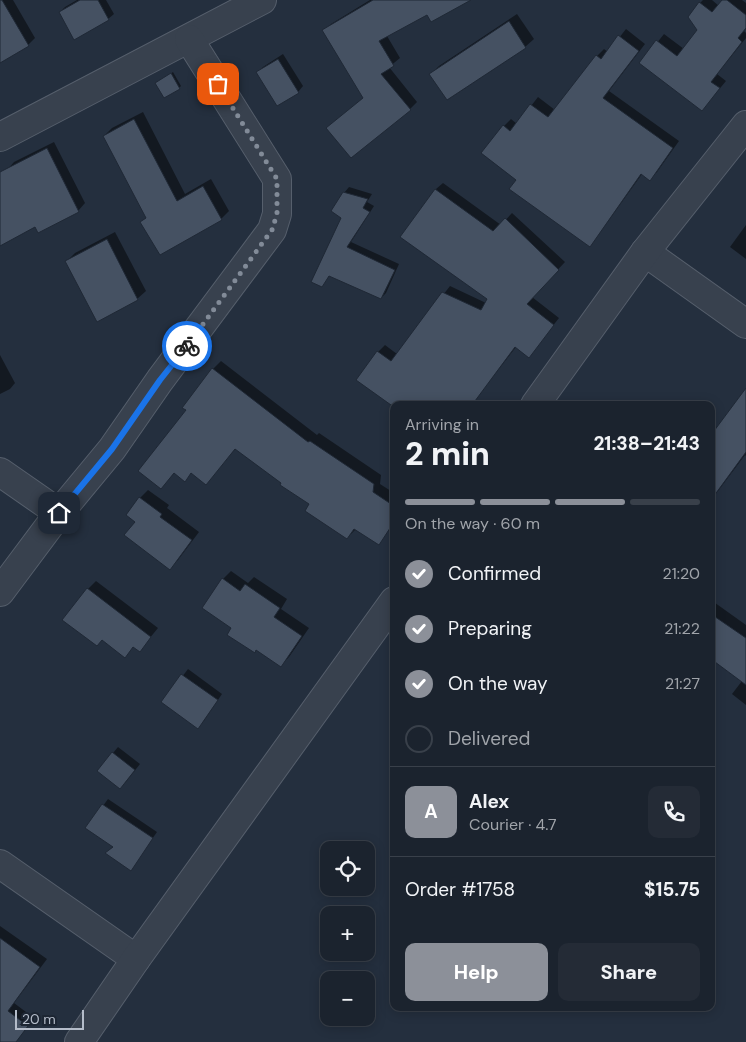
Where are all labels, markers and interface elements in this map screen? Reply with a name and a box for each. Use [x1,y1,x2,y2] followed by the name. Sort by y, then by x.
[197,63,239,105] pin
[204,70,232,98] icon: bag
[162,321,212,371] courier
[173,332,201,360] icon: bike
[405,414,479,435] text: Arriving in
[593,431,700,456] text: 21:38–21:43
[405,433,490,475] text: 2 min
[38,492,80,534] pin
[45,499,73,527] icon: home
[405,513,540,534] text: On the way · 60 m
[405,560,433,588] icon: check
[448,561,541,586] text: Confirmed
[663,563,700,584] text: 21:20
[405,615,433,643] icon: check
[448,616,532,641] text: Preparing
[664,618,700,639] text: 21:22
[405,670,433,698] icon: check
[448,671,548,696] text: On the way
[665,673,700,694] text: 21:27
[448,726,530,751] text: Delivered
[648,786,700,838] button: phone
[469,789,509,814] text: Alex
[424,799,438,824] text: A
[469,814,557,835] text: Courier · 4.7
[320,841,375,1026] map controls
[320,841,375,896] button: locate
[405,877,515,902] text: Order #1758
[644,877,700,902] text: $15.75
[320,906,375,961] button: +
[405,943,548,1001] button: Help
[558,943,700,1001] button: Share
[320,971,375,1026] button: −
[15,1007,84,1030] scale bar
[22,1010,56,1028] text: 20 m

